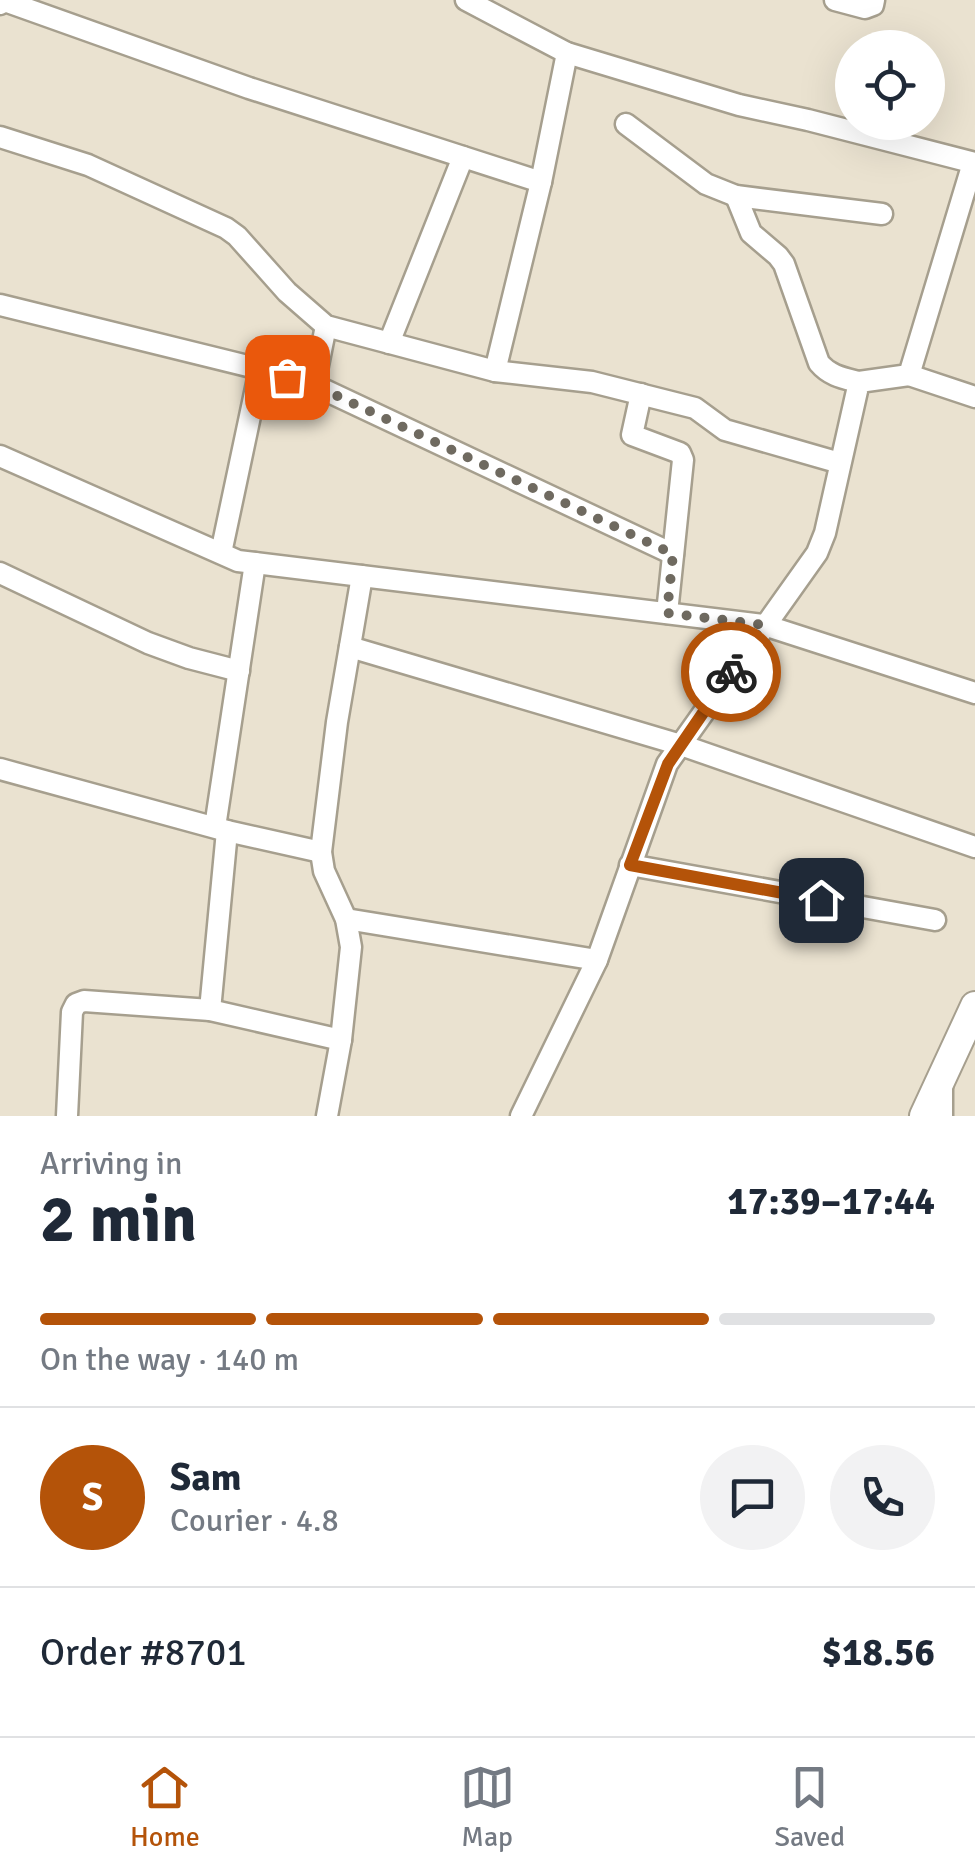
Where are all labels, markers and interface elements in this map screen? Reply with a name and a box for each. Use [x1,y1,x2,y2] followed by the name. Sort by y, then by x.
[835,30,945,140] map controls
[835,30,945,140] button: locate
[245,335,330,420] pin
[260,350,315,405] icon: bag
[681,622,781,722] courier
[704,645,759,700] icon: bike
[779,858,864,943] pin
[794,873,849,928] icon: home
[40,1144,182,1183] text: Arriving in
[727,1178,935,1225] text: 17:39–17:44
[40,1180,197,1260] text: 2 min
[40,1340,299,1379] text: On the way · 140 m
[700,1445,805,1550] button: chat
[830,1445,935,1550] button: phone
[170,1454,241,1501] text: Sam
[82,1474,103,1521] text: S
[170,1501,339,1540] text: Courier · 4.8
[40,1629,247,1676] text: Order #8701
[822,1629,935,1676] text: $18.56
[130,1760,200,1854] tab: Home
[460,1760,515,1854] tab: Map
[775,1760,845,1854] tab: Saved

